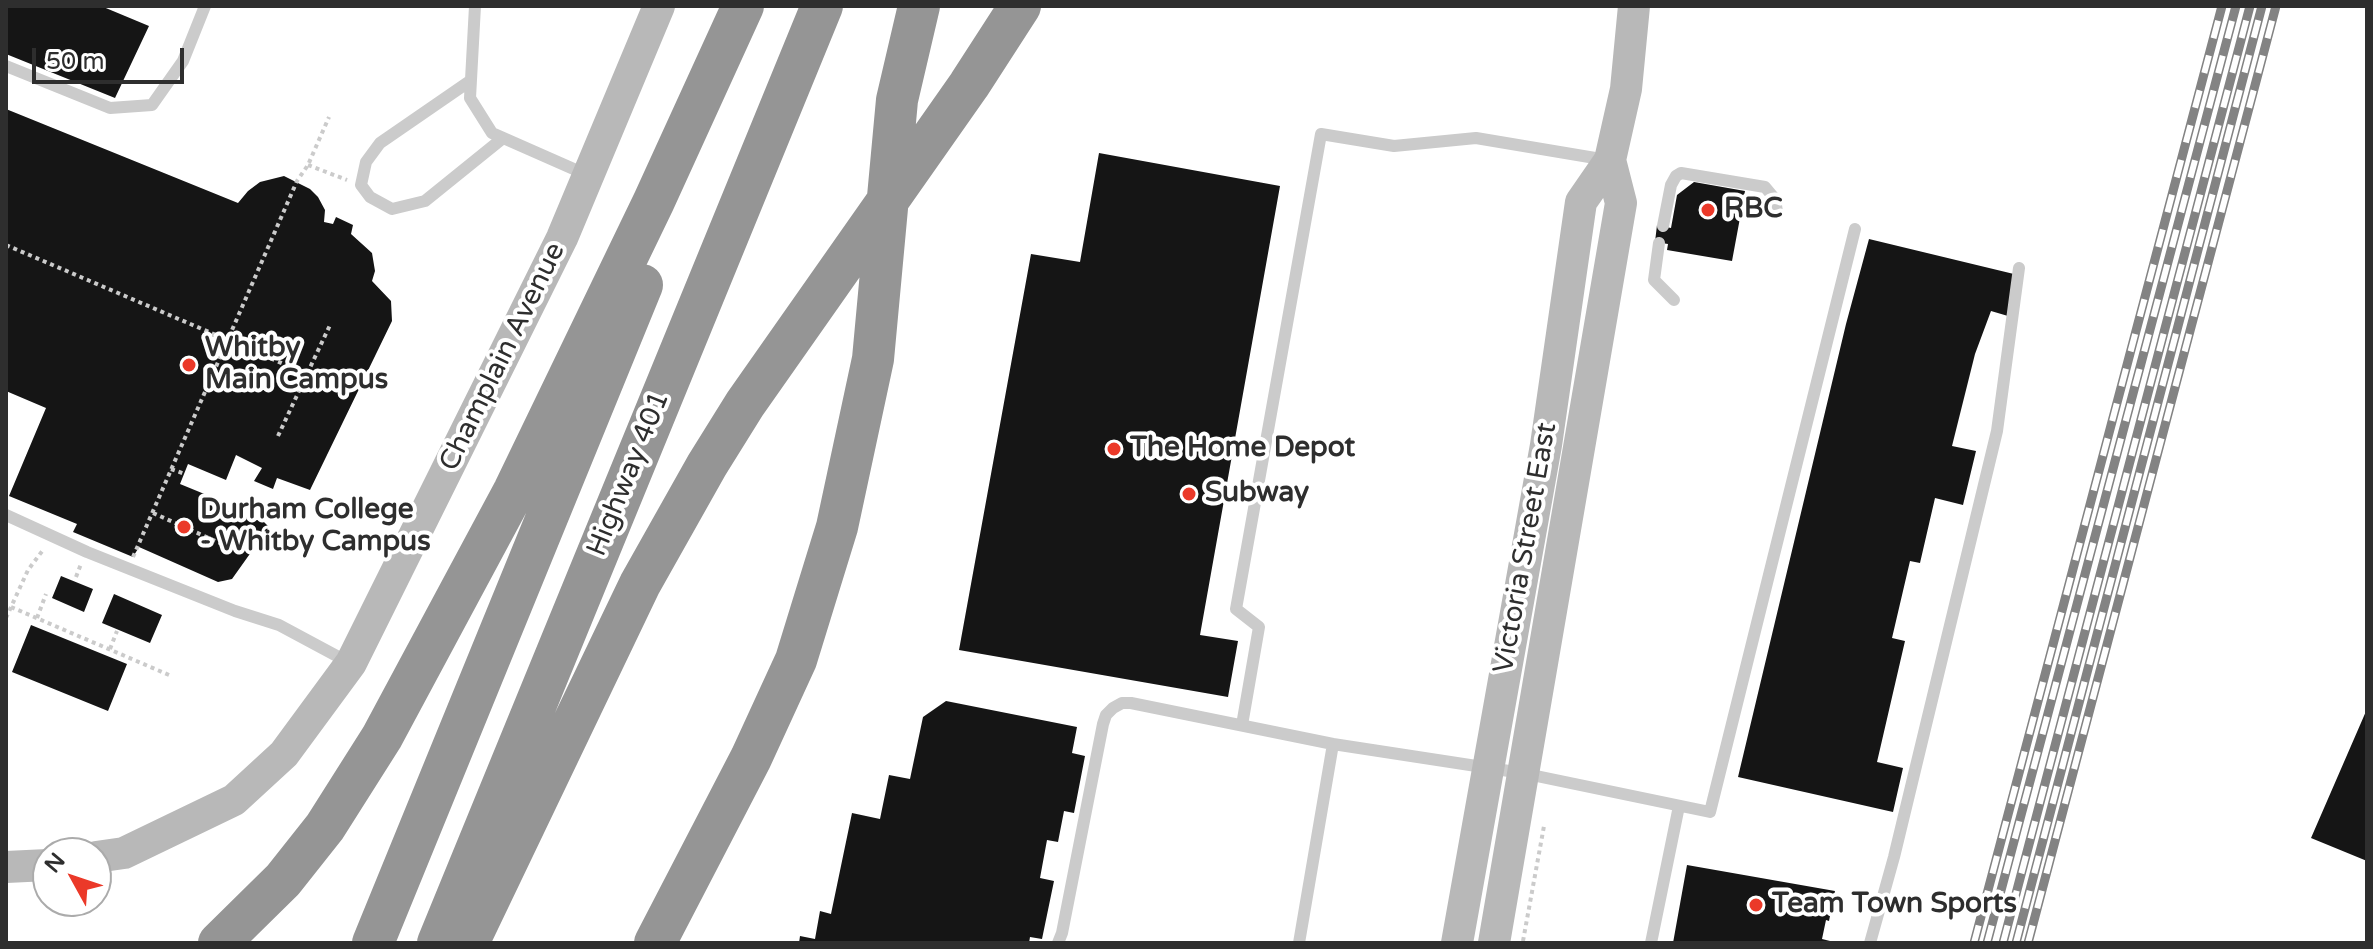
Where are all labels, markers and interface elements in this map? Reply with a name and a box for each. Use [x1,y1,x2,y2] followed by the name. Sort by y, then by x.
[36,32,188,82] scale bar
[46,47,104,76] text: 50 m
[1724,193,1783,227] place label: RBC
[1699,201,1717,219] marker: RBC
[433,237,573,477] street label: Champlain Avenue
[205,332,388,398] place label: Whitby Main Campus
[180,356,198,374] marker: Whitby Main Campus
[581,387,677,561] street label: Highway 401
[1487,420,1565,676] street label: Victoria Street East
[1130,432,1355,466] place label: The Home Depot
[1105,440,1123,458] marker: The Home Depot
[1205,477,1309,511] place label: Subway
[1180,485,1198,503] marker: Subway
[200,494,431,560] place label: Durham College - Whitby Campus
[175,518,193,536] marker: Durham College - Whitby Campus
[32,837,112,917] north arrow
[40,848,71,878] text: N
[1772,888,2017,922] place label: Team Town Sports
[1747,896,1765,914] marker: Team Town Sports

